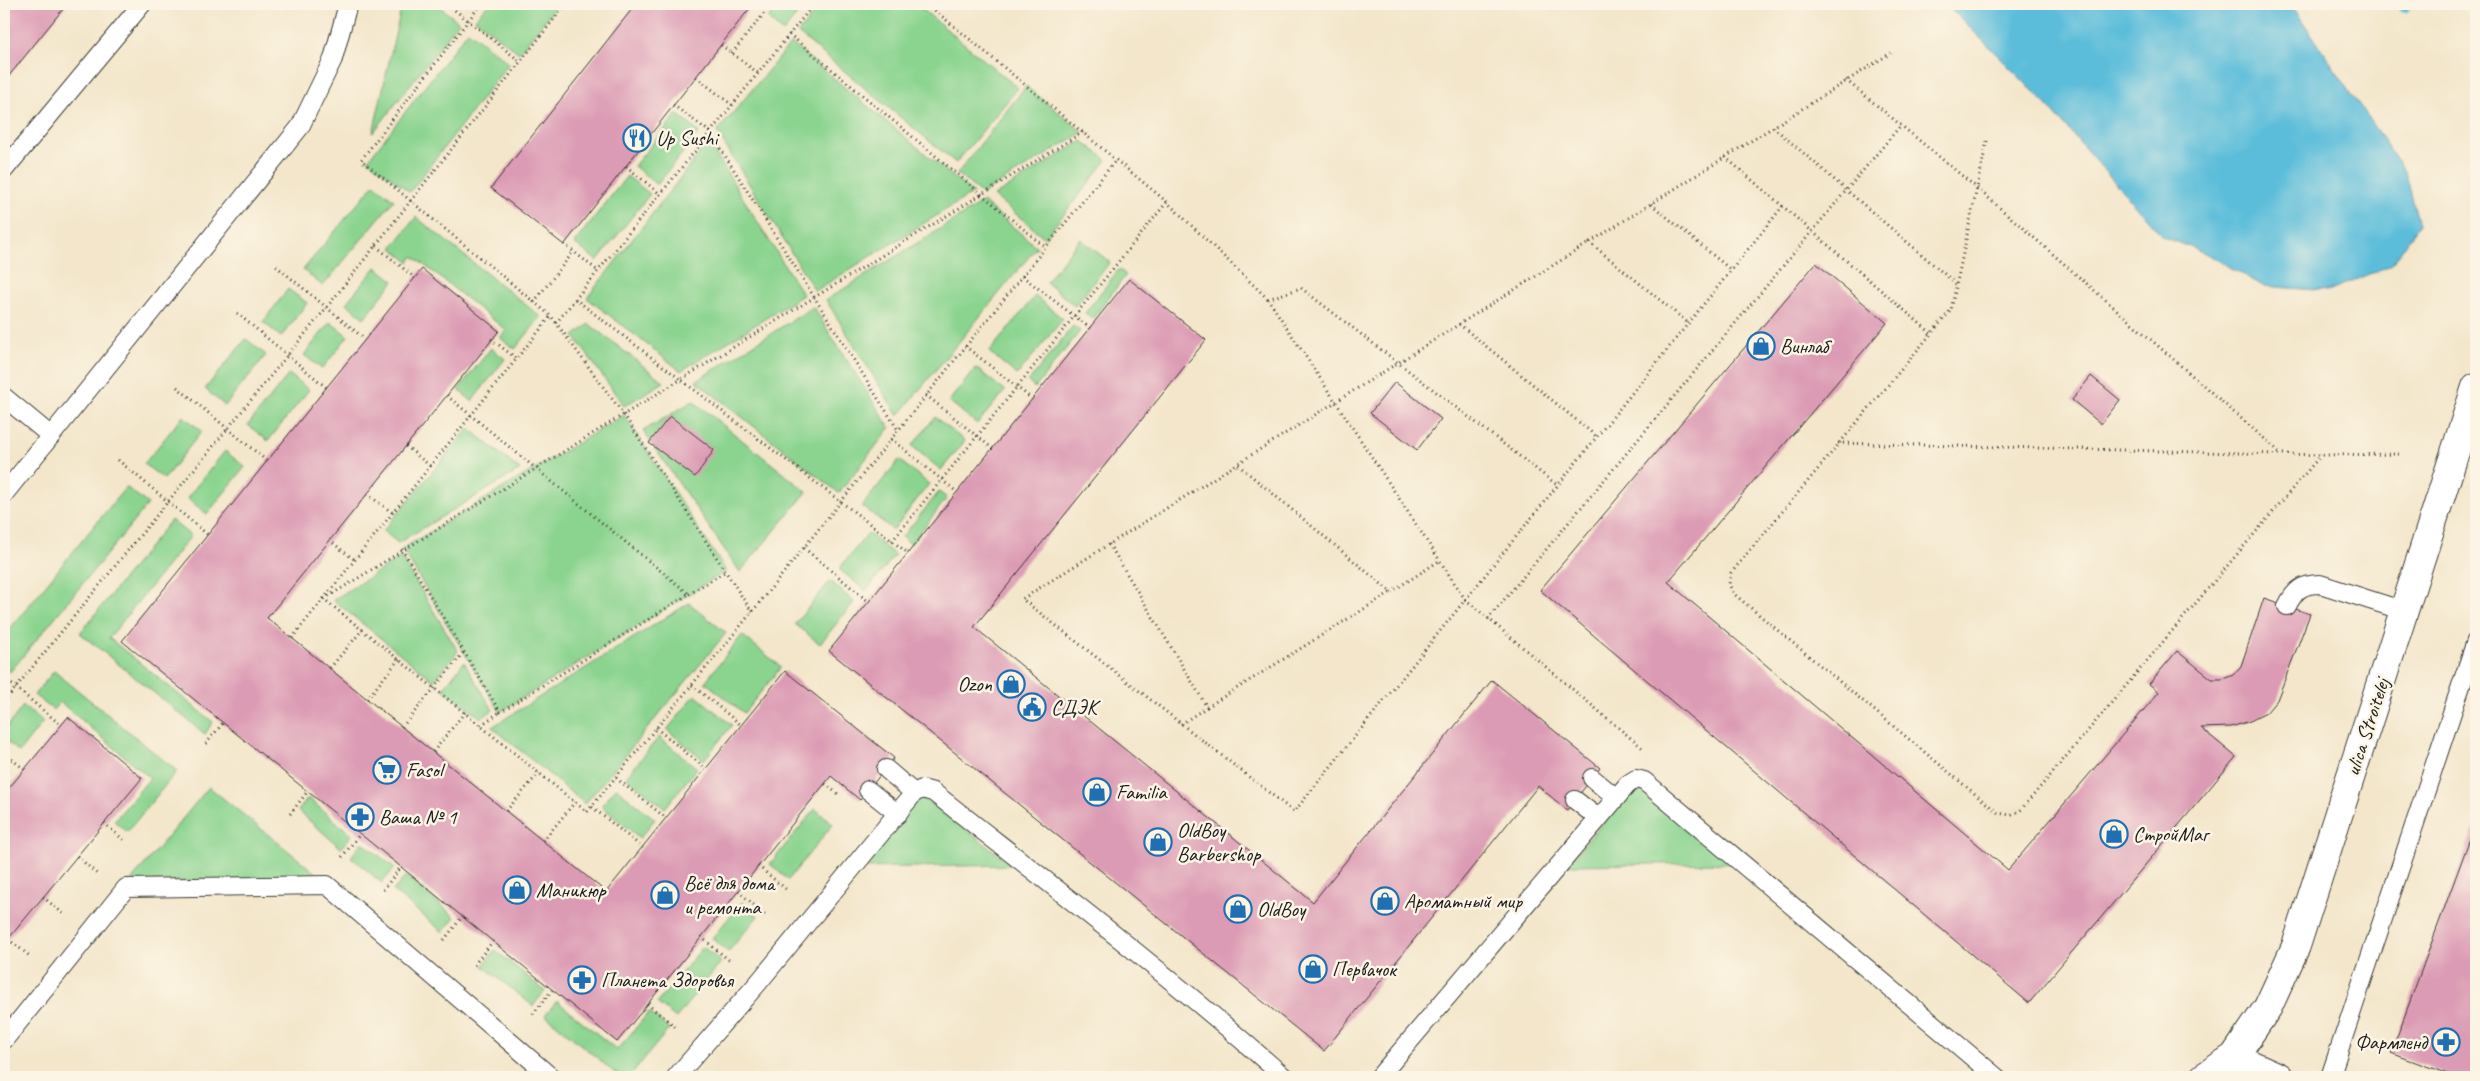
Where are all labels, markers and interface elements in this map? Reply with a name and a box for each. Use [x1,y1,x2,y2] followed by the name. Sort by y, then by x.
[622,123,652,153] restaurant icon: Up Sushi
[656,125,721,151] place label: Up Sushi
[1746,331,1776,361] shop icon: Винлаб
[1780,333,1833,359] place label: Винлаб
[996,669,1026,699] shop icon: Ozon
[957,671,993,697] place label: Ozon
[2339,672,2396,779] street label: ulica Stroitelej
[1017,692,1047,722] public building icon: СДЭК
[1051,694,1101,720] place label: СДЭК
[372,755,402,785] supermarket icon: Fasol
[406,757,446,783] place label: Fasol
[1082,777,1112,807] shop icon: Familia
[1116,779,1168,805] place label: Familia
[345,802,375,832] pharmacy icon: Ваша № 1
[379,804,458,830] place label: Ваша № 1
[1177,817,1262,867] place label: OldBoy Barbershop
[2099,819,2129,849] shop icon: СтройМаг
[2133,821,2211,847] place label: СтройМаг
[1143,827,1173,857] shop icon: OldBoy Barbershop
[684,870,777,920] place label: Всё для дома и ремонта
[502,875,532,905] shop icon: Маникюр
[536,877,608,903] place label: Маникюр
[650,880,680,910] shop icon: Всё для дома и ремонта
[1370,886,1400,916] shop icon: Ароматный мир
[1404,888,1523,914] place label: Ароматный мир
[1223,894,1253,924] shop icon: OldBoy
[1257,896,1307,922] place label: OldBoy
[1298,954,1328,984] shop icon: Первачок
[1332,956,1398,982] place label: Первачок
[567,965,597,995] pharmacy icon: Планета Здоровья
[601,967,735,993] place label: Планета Здоровья
[2431,1027,2461,1057] pharmacy icon: Фармленд
[2355,1029,2429,1055] place label: Фармленд

